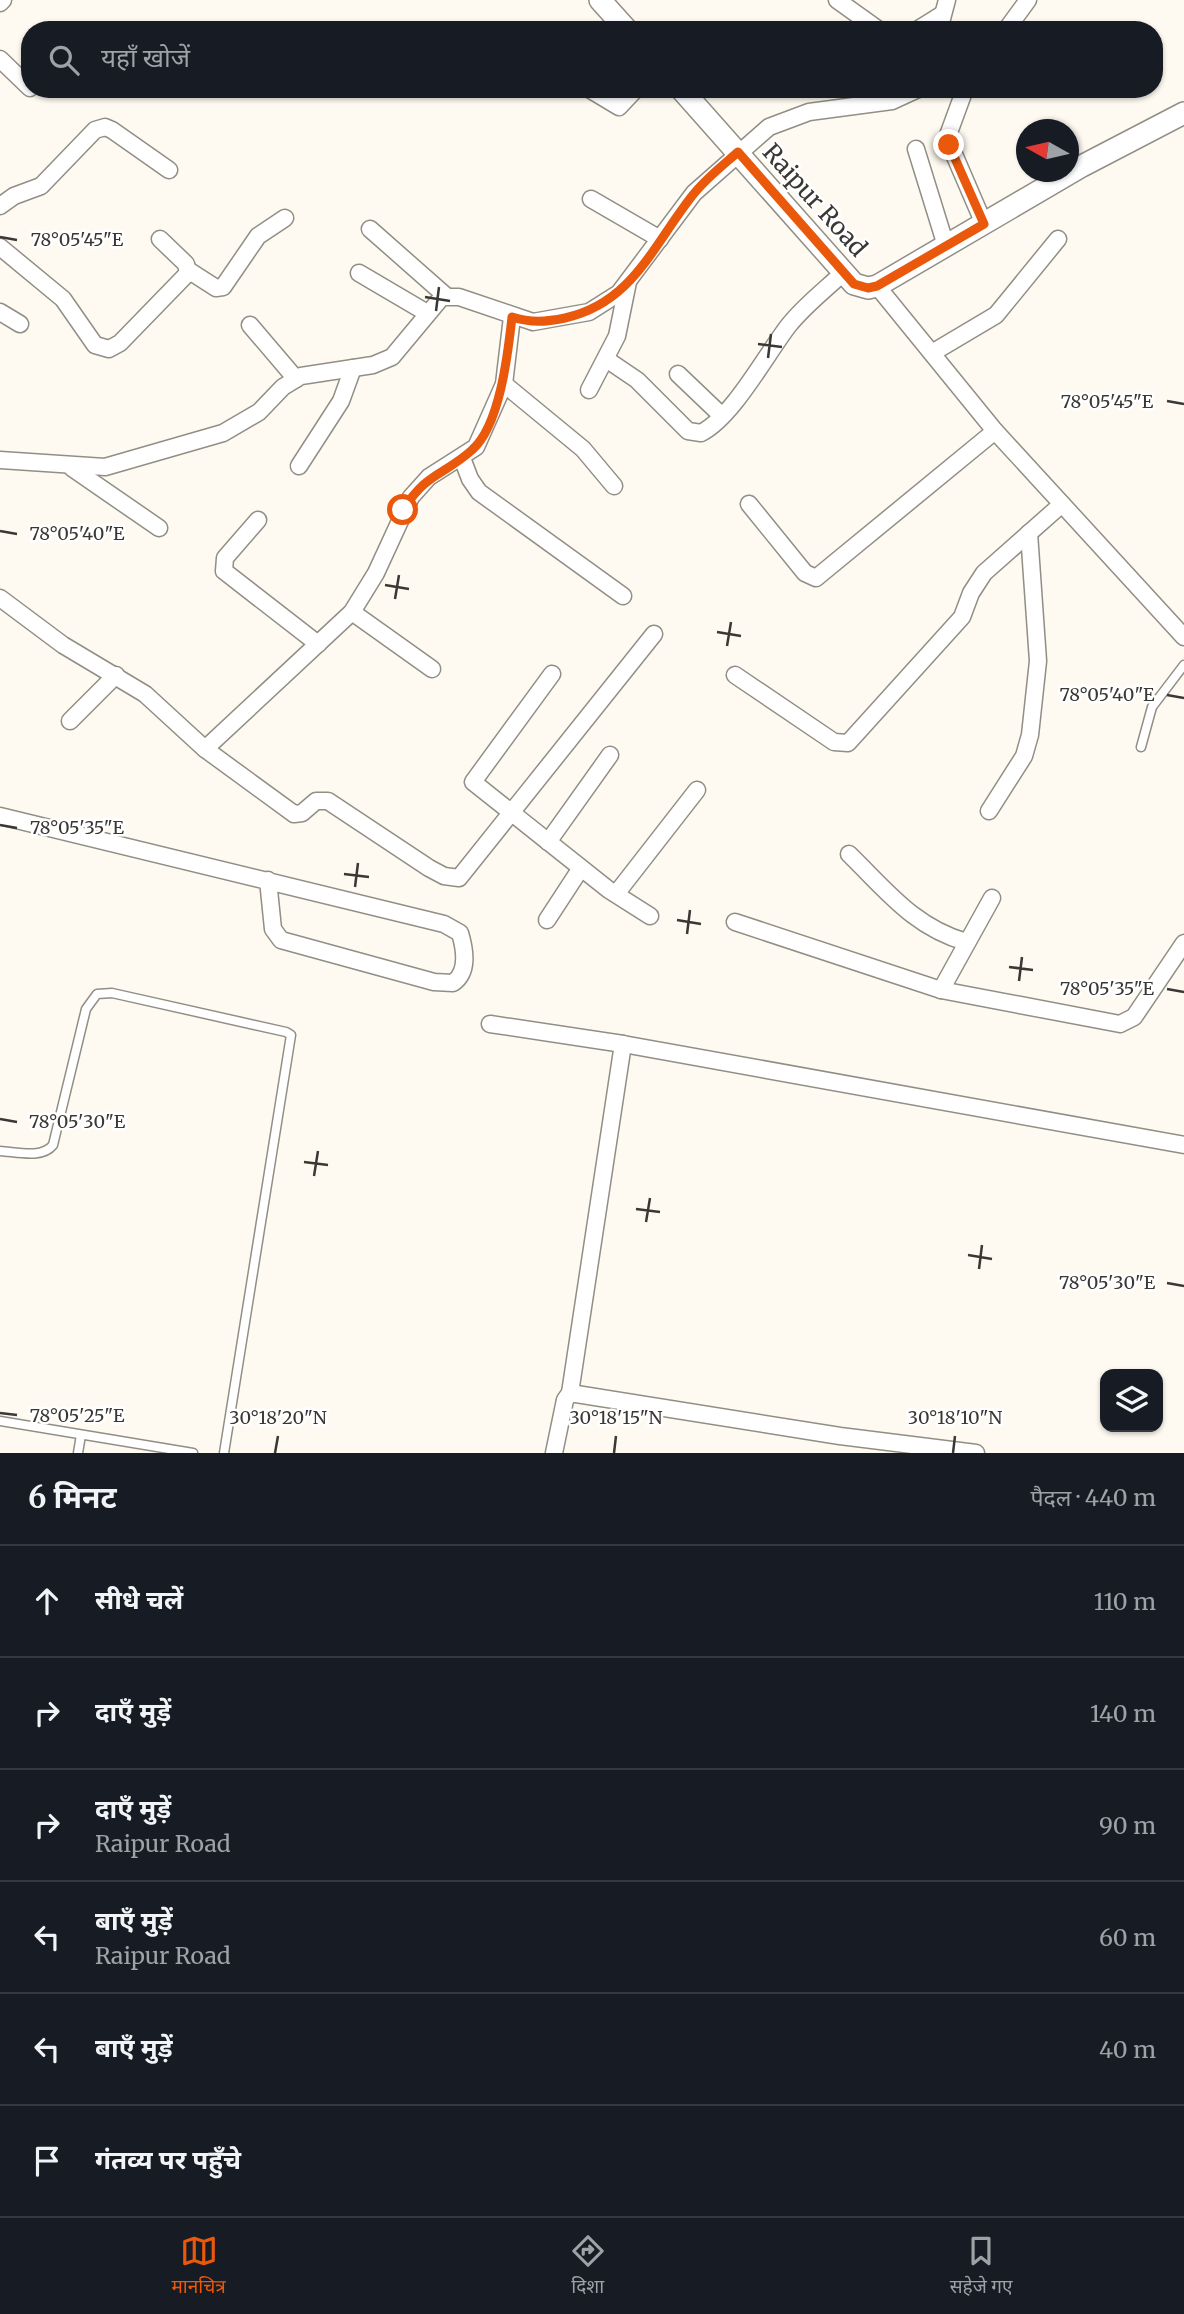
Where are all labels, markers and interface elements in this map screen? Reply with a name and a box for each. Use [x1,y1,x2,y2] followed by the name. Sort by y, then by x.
[21,21,1163,98] search box
[45,41,83,79] icon: search
[101,41,190,74] text: यहाँ खोजें
[1016,119,1079,182] north arrow
[933,129,964,160] route end
[756,137,874,263] street label: Raipur Road
[31,228,124,251] text: 78°05'45"E
[1061,390,1154,413] text: 78°05'45"E
[387,494,418,525] route start
[29,522,125,545] text: 78°05'40"E
[1059,683,1155,706] text: 78°05'40"E
[30,816,125,839] text: 78°05'35"E
[1060,977,1155,1000] text: 78°05'35"E
[29,1110,126,1133] text: 78°05'30"E
[1059,1271,1156,1294] text: 78°05'30"E
[1100,1369,1163,1432] map controls
[1100,1369,1163,1432] button: layers
[30,1404,125,1427] text: 78°05'25"E
[229,1406,327,1429] text: 30°18'20"N
[569,1406,663,1429] text: 30°18'15"N
[908,1406,1002,1429] text: 30°18'10"N
[28,1478,117,1516] text: 6 मिनट
[1030,1483,1156,1512] text: पैदल · 440 m
[28,1582,66,1620] icon: ahead
[95,1583,183,1616] text: सीधे चलें
[1094,1587,1156,1616] text: 110 m
[28,1694,66,1732] icon: right
[95,1695,171,1728] text: दाएँ मुड़ें
[1090,1699,1156,1728] text: 140 m
[95,1792,171,1825] text: दाएँ मुड़ें
[28,1806,66,1844] icon: right
[1099,1811,1156,1840] text: 90 m
[95,1829,231,1858] text: Raipur Road
[95,1904,172,1937] text: बाएँ मुड़ें
[28,1918,66,1956] icon: left
[1099,1923,1156,1952] text: 60 m
[95,1941,231,1970] text: Raipur Road
[28,2030,66,2068] icon: left
[95,2031,172,2064] text: बाएँ मुड़ें
[1099,2035,1156,2064] text: 40 m
[28,2142,66,2180] icon: arrive
[95,2143,241,2176] text: गंतव्य पर पहुँचे
[171,2232,226,2301] tab: मानचित्र
[569,2232,607,2301] tab: दिशा
[950,2232,1012,2301] tab: सहेजे गए

